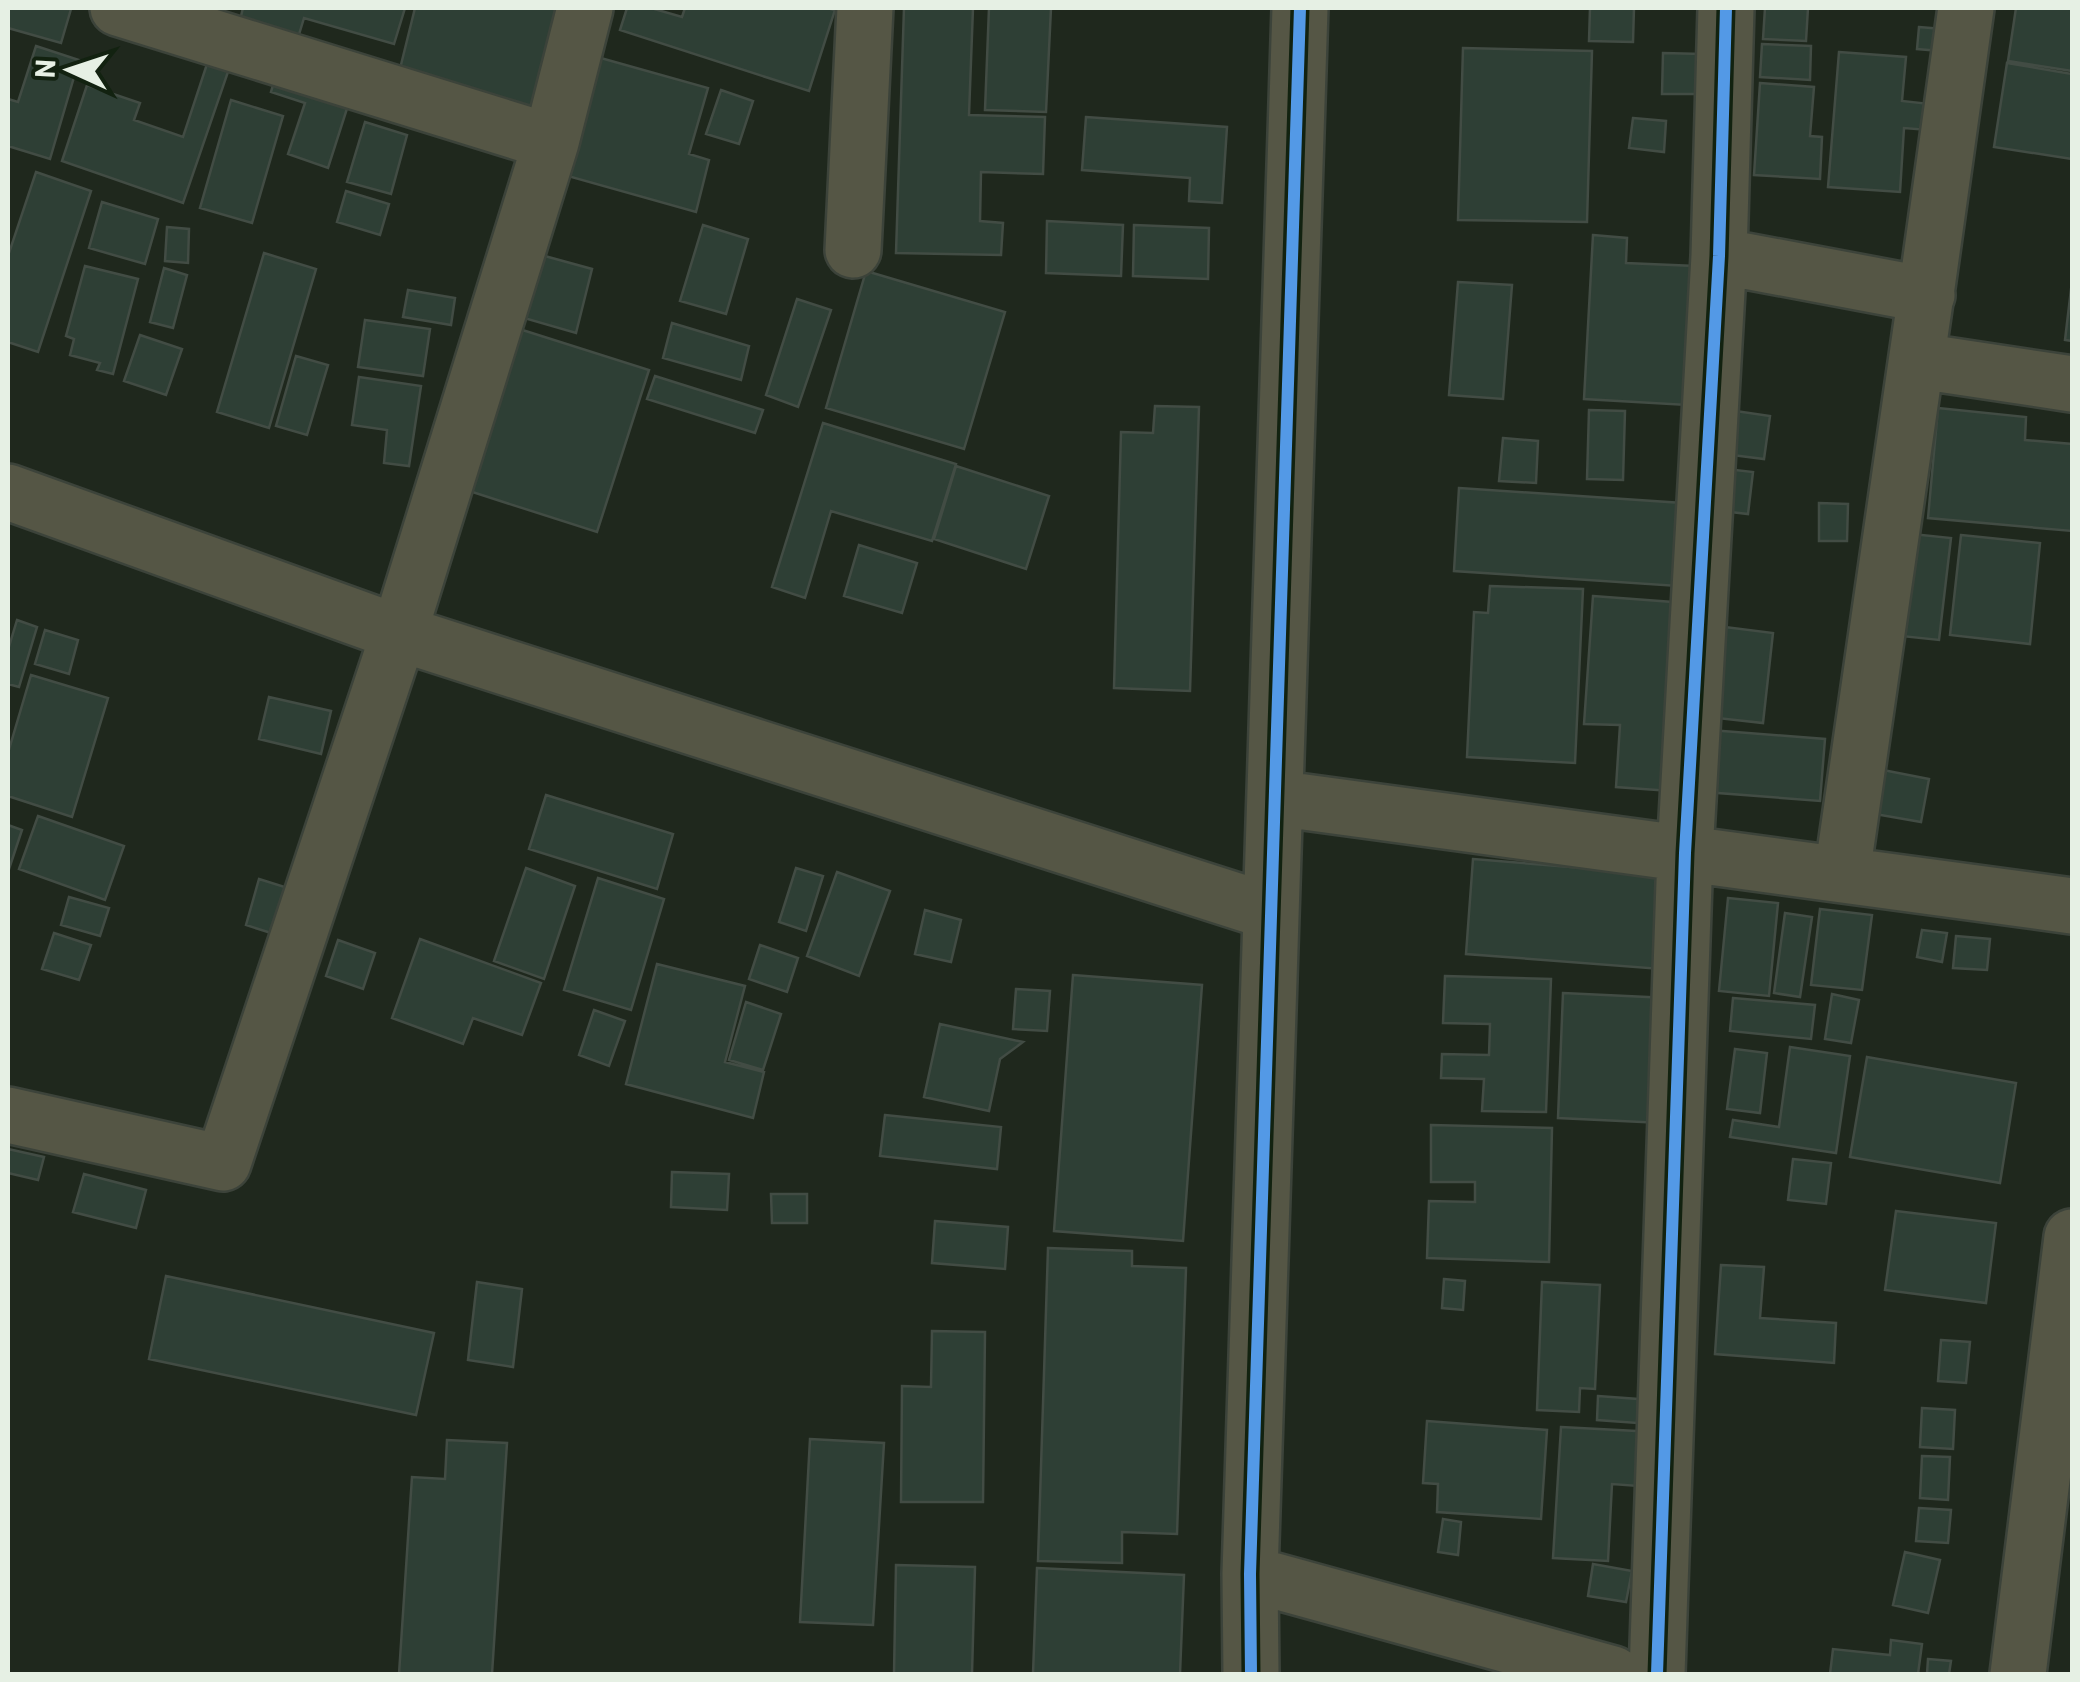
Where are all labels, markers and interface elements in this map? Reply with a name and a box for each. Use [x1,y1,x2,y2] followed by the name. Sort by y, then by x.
[20,20,120,120] north arrow
[27,58,61,79] text: N

